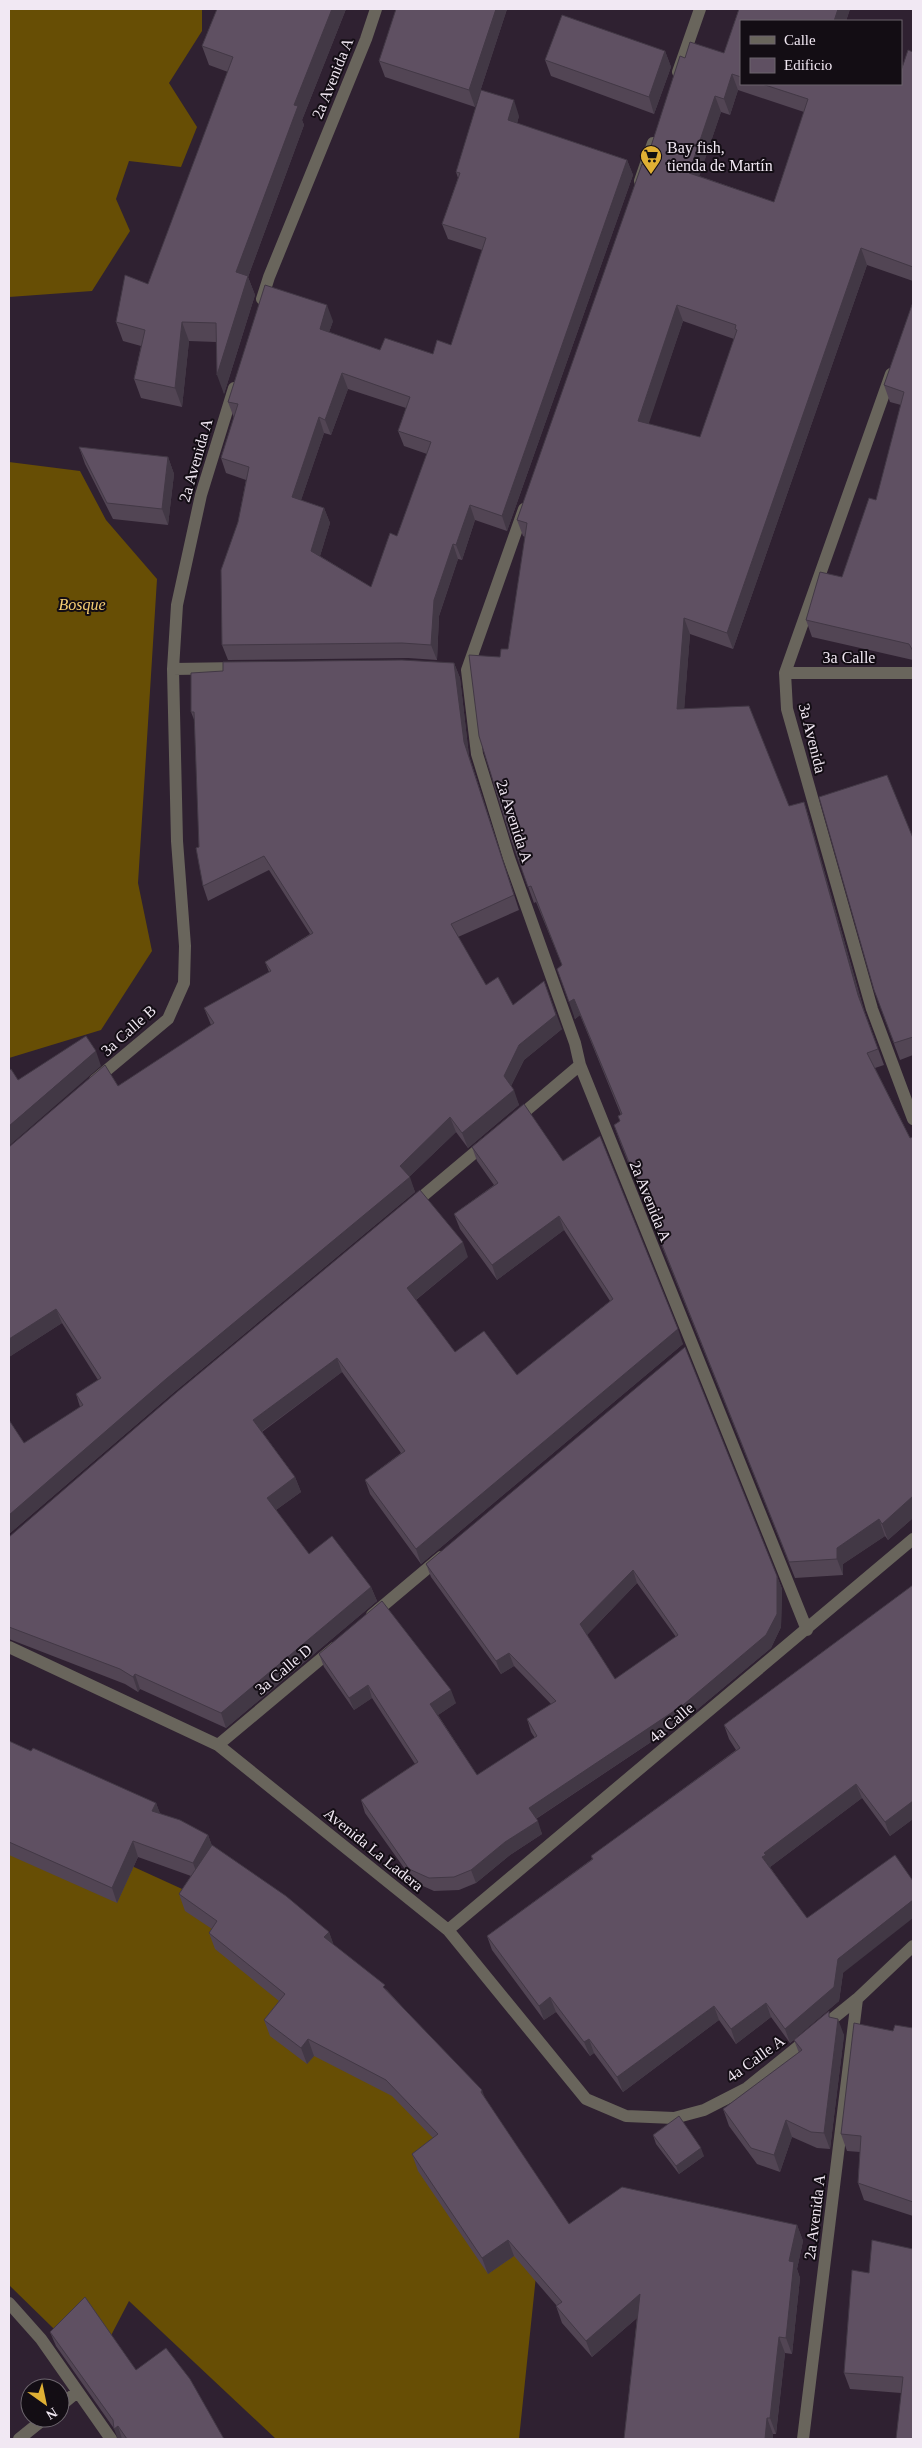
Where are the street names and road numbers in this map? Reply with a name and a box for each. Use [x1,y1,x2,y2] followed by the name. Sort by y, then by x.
[308,35,357,121] street label: 2a Avenida A
[175,416,216,504] street label: 2a Avenida A
[823,649,875,666] street label: 3a Calle
[796,702,829,775] street label: 3a Avenida
[493,778,536,865] street label: 2a Avenida A
[98,1001,159,1059] street label: 3a Calle B
[627,1158,675,1245] street label: 2a Avenida A
[252,1641,315,1698] street label: 3a Calle D
[646,1699,697,1746] street label: 4a Calle
[321,1804,427,1894] street label: Avenida La Ladera
[723,2031,788,2085] street label: 4a Calle A
[801,2173,828,2261] street label: 2a Avenida A

